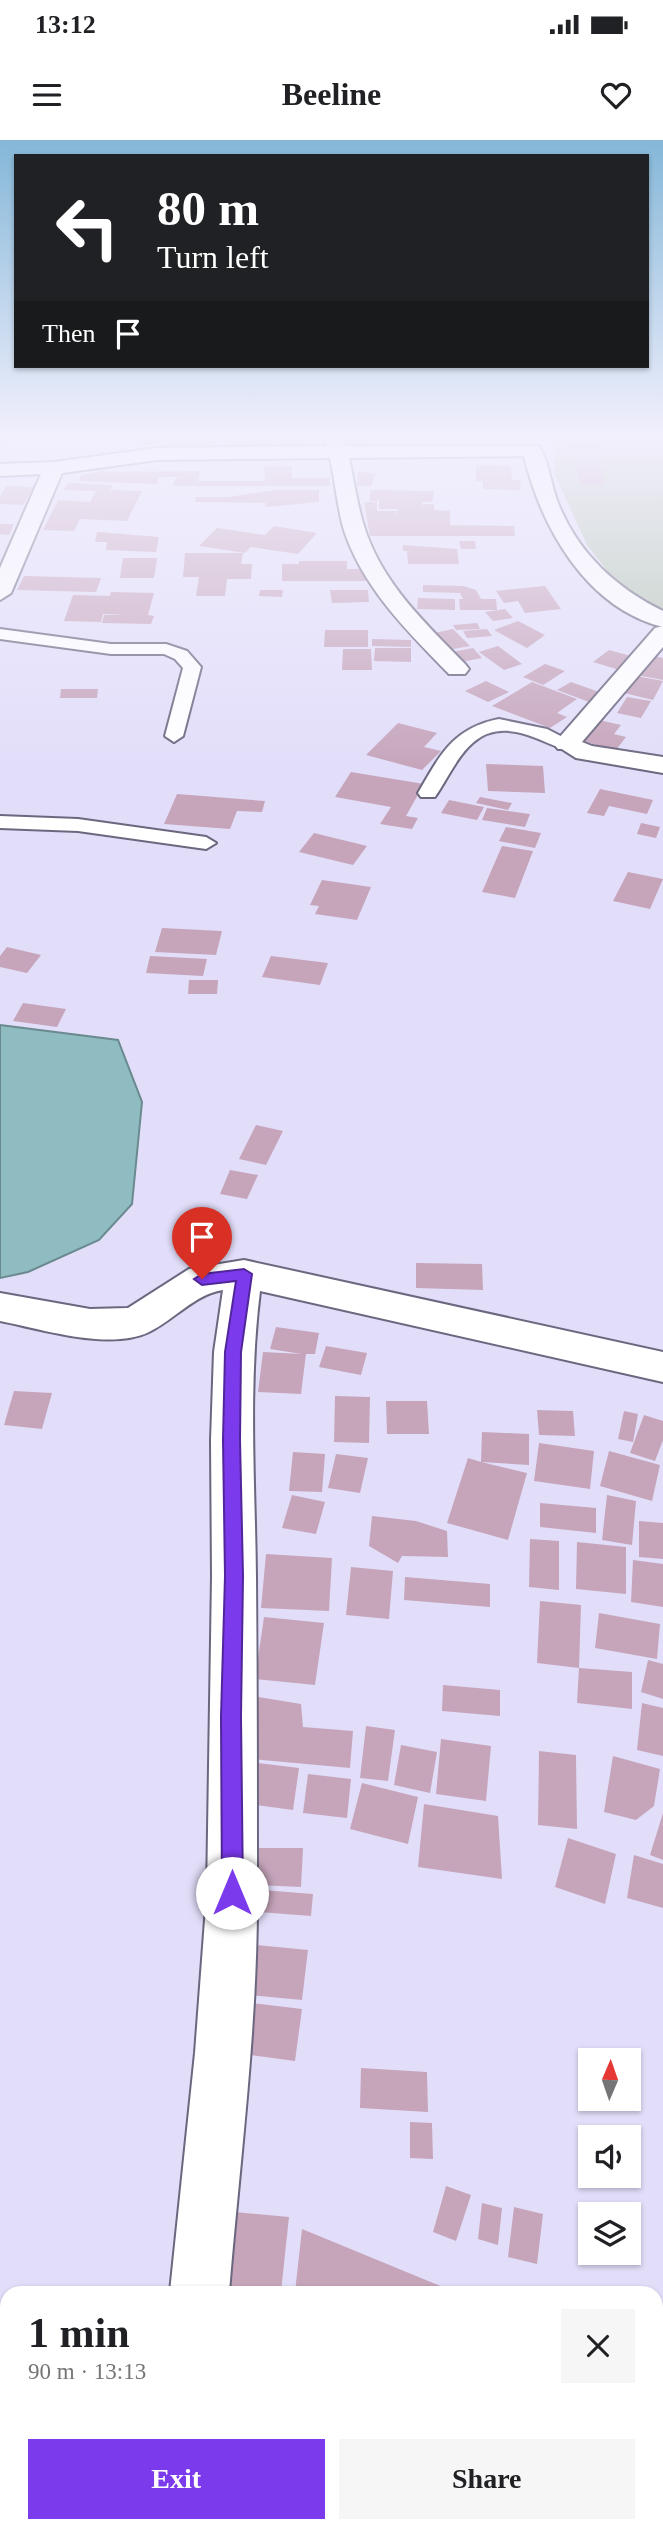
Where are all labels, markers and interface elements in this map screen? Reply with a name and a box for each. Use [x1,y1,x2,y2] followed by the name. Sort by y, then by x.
[35,10,96,39] text: 13:12
[28,76,66,114] icon: menu
[282,76,381,112] text: Beeline
[597,76,635,114] icon: heart
[157,181,259,236] text: 80 m
[42,182,133,273] icon: left
[157,239,269,275] text: Turn left
[109,315,147,353] icon: arrive
[42,319,95,348] text: Then
[172,1207,232,1279] pin
[183,1218,221,1256] icon: arrive
[195,1856,269,1930] position arrow
[578,2048,640,2110] north arrow
[578,2048,641,2265] map controls
[578,2125,641,2188] button: sound
[578,2202,641,2265] button: layers
[561,2309,635,2383] button: close
[28,2310,130,2356] text: 1 min
[28,2359,146,2384] text: 90 m · 13:13
[28,2439,325,2519] button: Exit
[339,2439,635,2519] button: Share

